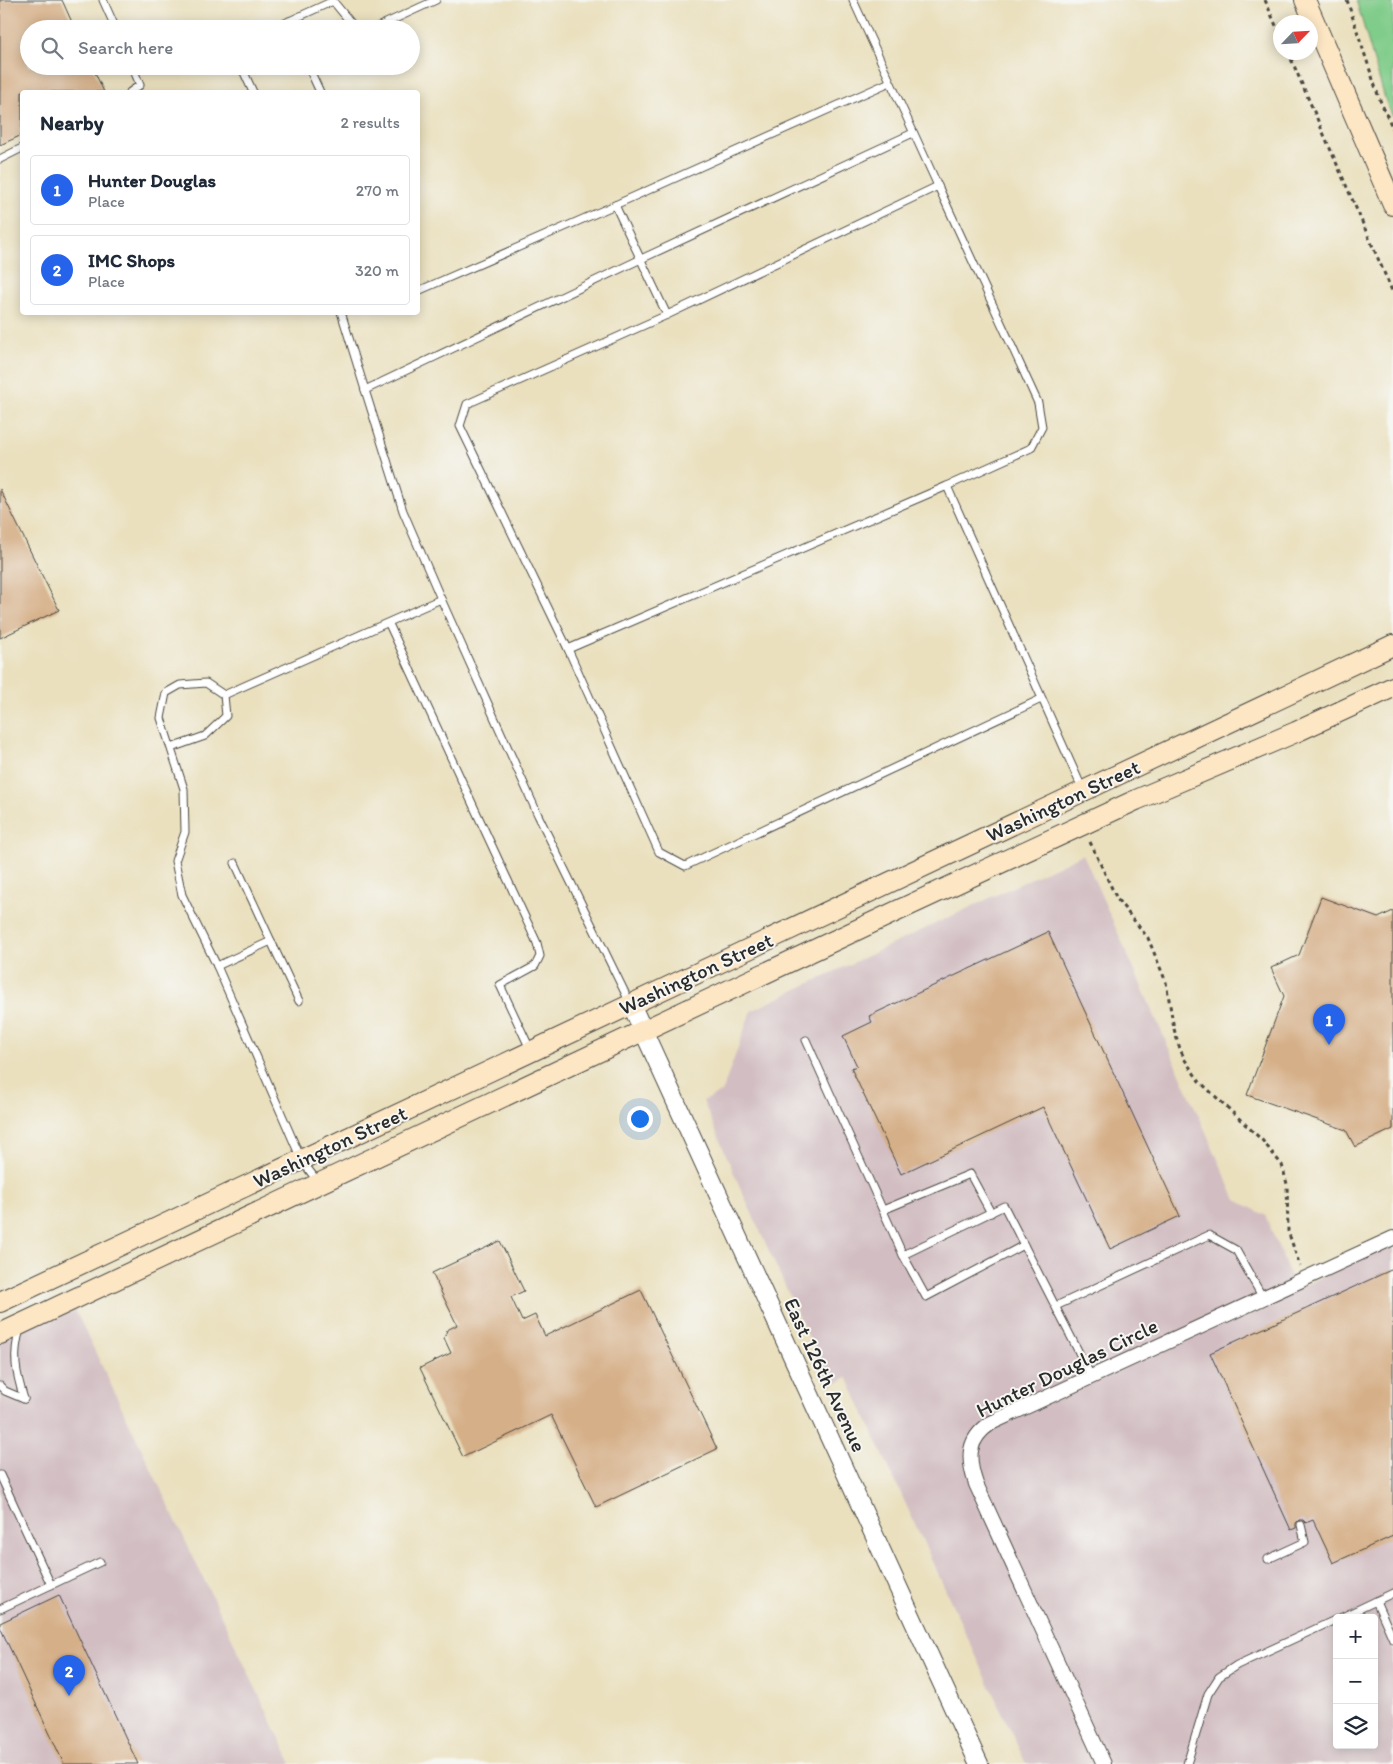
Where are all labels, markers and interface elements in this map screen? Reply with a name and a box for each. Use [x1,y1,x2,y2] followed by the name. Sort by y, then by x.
[1273,15,1318,60] north arrow
[20,20,420,75] search box
[38,34,66,62] icon: search
[78,36,173,59] text: Search here
[40,110,104,135] text: Nearby
[340,113,400,132] text: 2 results
[88,169,216,192] text: Hunter Douglas
[53,181,61,200] text: 1
[356,181,399,200] text: 270 m
[88,192,125,211] text: Place
[88,249,175,272] text: IMC Shops
[53,261,61,280] text: 2
[355,261,399,280] text: 320 m
[88,272,125,291] text: Place
[982,754,1144,847] street label: Washington Street
[615,927,777,1020] street label: Washington Street
[1313,1004,1345,1045] pin: 1
[249,1100,411,1193] street label: Washington Street
[627,1106,653,1132] your location
[779,1294,872,1456] street label: East 126th Avenue
[972,1313,1162,1422] street label: Hunter Douglas Circle
[1333,1614,1378,1749] map controls
[1333,1614,1378,1659] button: +
[53,1655,85,1696] pin: 2
[1333,1659,1378,1704] button: −
[1333,1704,1378,1749] button: layers

